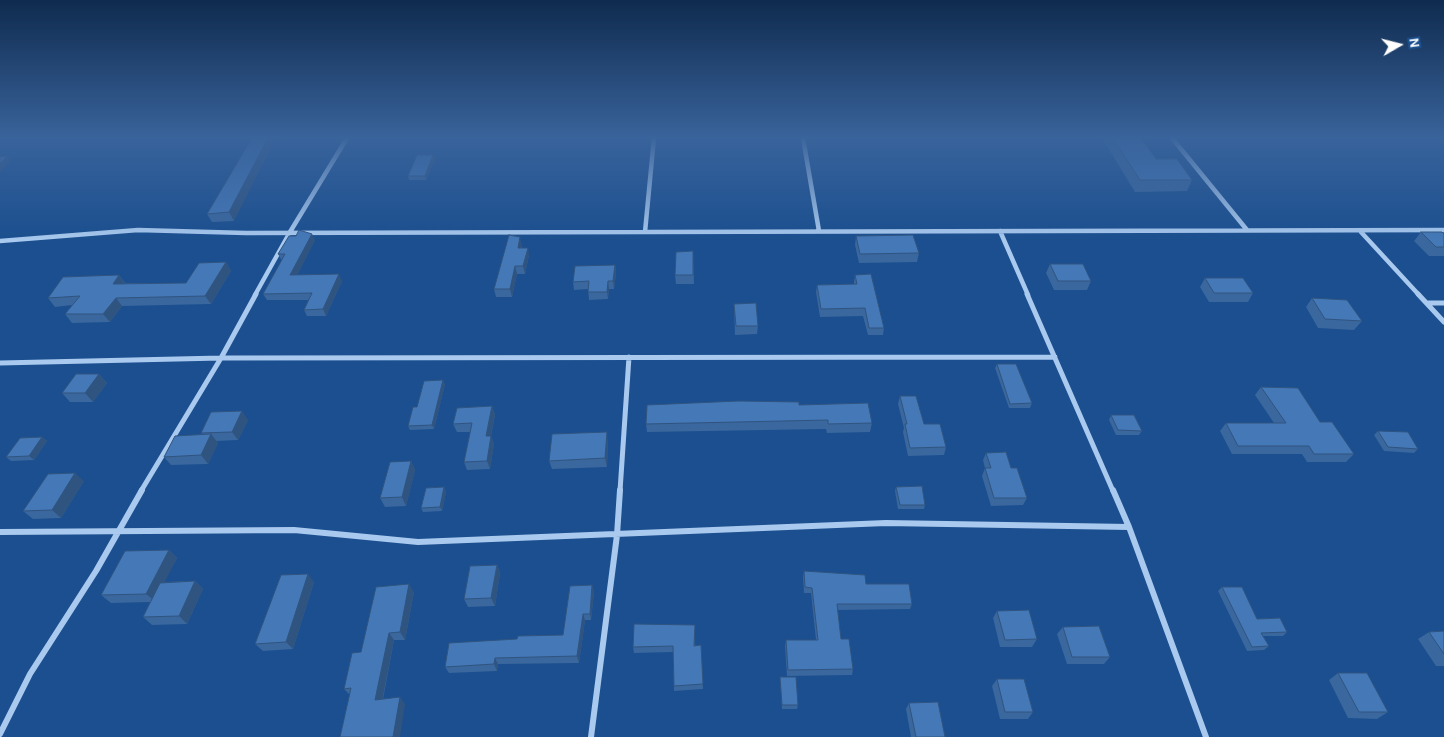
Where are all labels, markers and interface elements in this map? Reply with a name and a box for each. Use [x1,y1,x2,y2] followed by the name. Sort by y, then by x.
[1374,20,1424,70] north arrow
[1405,37,1423,49] text: N

